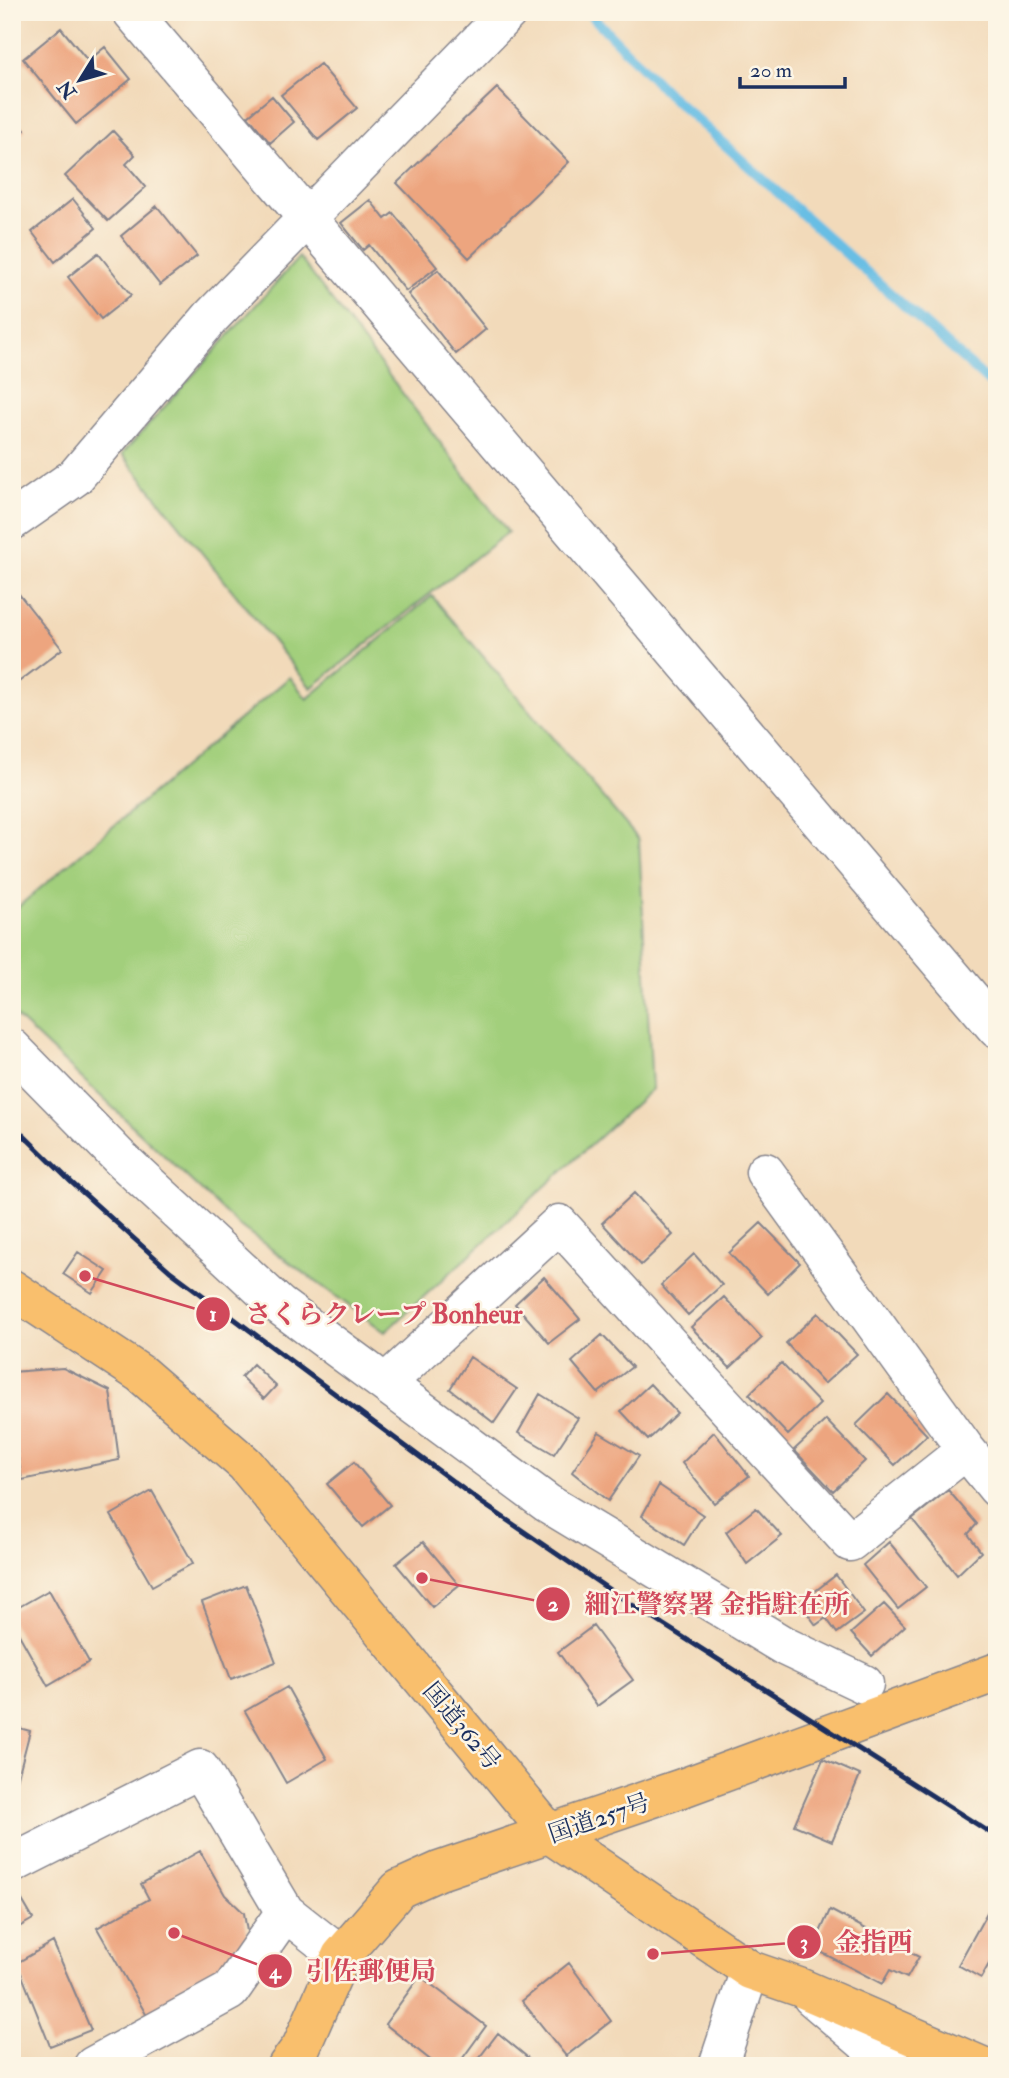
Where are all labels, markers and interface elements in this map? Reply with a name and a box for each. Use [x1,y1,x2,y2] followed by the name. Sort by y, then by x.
[46,46,116,116] north arrow
[740,46,844,90] scale bar
[750,57,792,84] text: 20 m
[52,75,83,104] text: N
[195,1290,537,1337] callout: さくらクレープ Bonheur
[246,1299,523,1331] text: さくらクレープ Bonheur
[209,1301,217,1328] text: 1
[536,1580,864,1627] callout: 細江警察署 金指駐在所
[584,1589,850,1621] text: 細江警察署 金指駐在所
[548,1591,559,1618] text: 2
[416,1676,507,1777] street label: 国道362号
[544,1787,654,1850] street label: 国道257号
[786,1918,927,1965] callout: 金指西
[835,1927,913,1959] text: 金指西
[800,1929,808,1956] text: 3
[257,1947,450,1994] callout: 引佐郵便局
[306,1956,436,1988] text: 引佐郵便局
[268,1958,282,1985] text: 4

